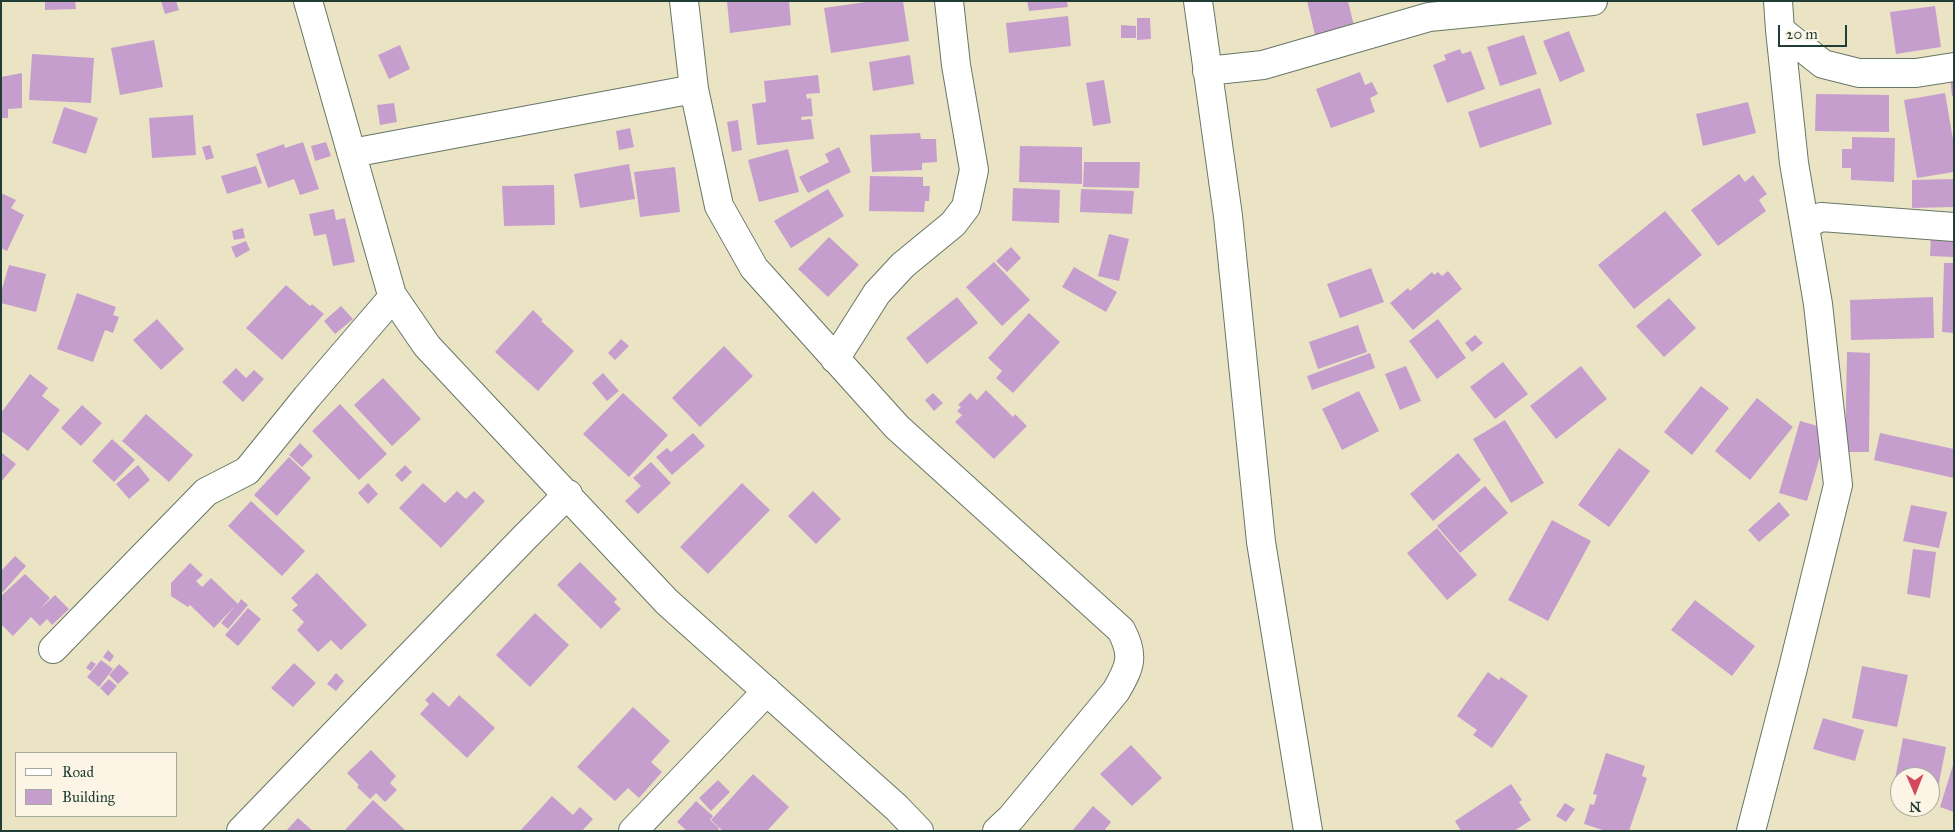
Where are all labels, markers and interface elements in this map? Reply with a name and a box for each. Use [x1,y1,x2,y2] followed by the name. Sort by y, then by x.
[1780,15,1849,47] scale bar
[1786,25,1818,43] text: 20 m
[15,752,178,817] legend
[62,763,94,781] text: Road
[1890,767,1940,817] north arrow
[62,788,115,806] text: Building
[1909,798,1921,815] text: N

